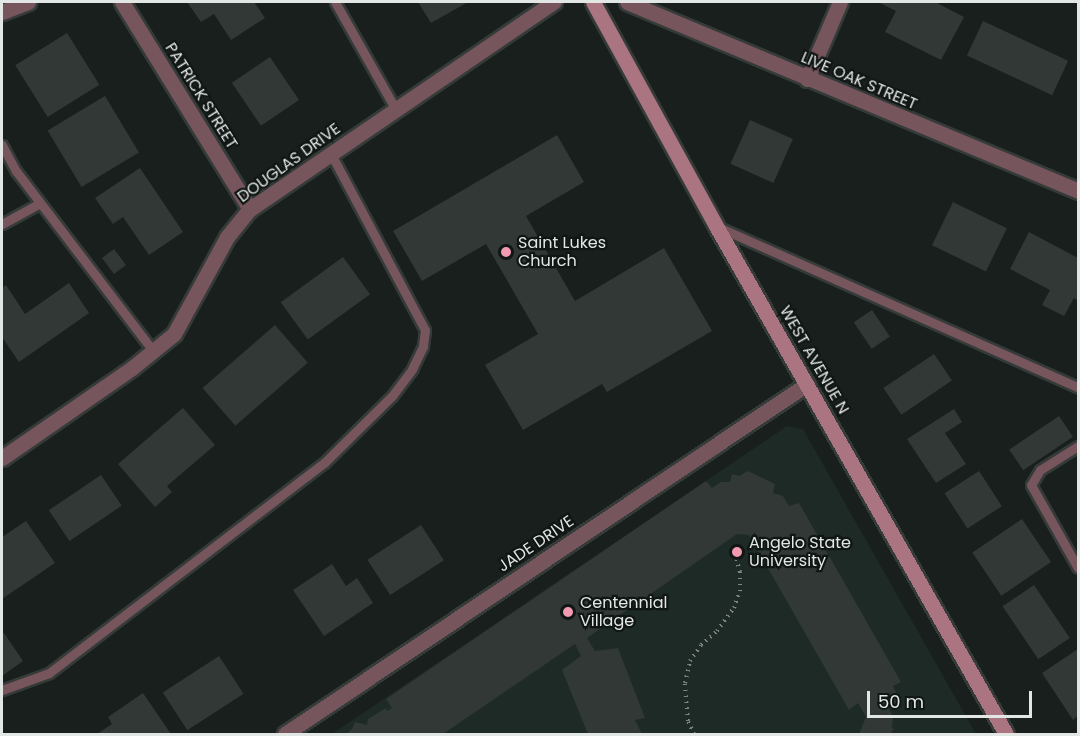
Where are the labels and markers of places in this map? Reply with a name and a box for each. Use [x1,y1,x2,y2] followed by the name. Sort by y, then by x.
[518,233,606,271] place label: Saint Lukes Church
[499,245,513,259] marker: Saint Lukes Church
[749,533,851,571] place label: Angelo State University
[730,545,744,559] marker: Angelo State University
[580,593,667,631] place label: Centennial Village
[561,605,575,619] marker: Centennial Village

